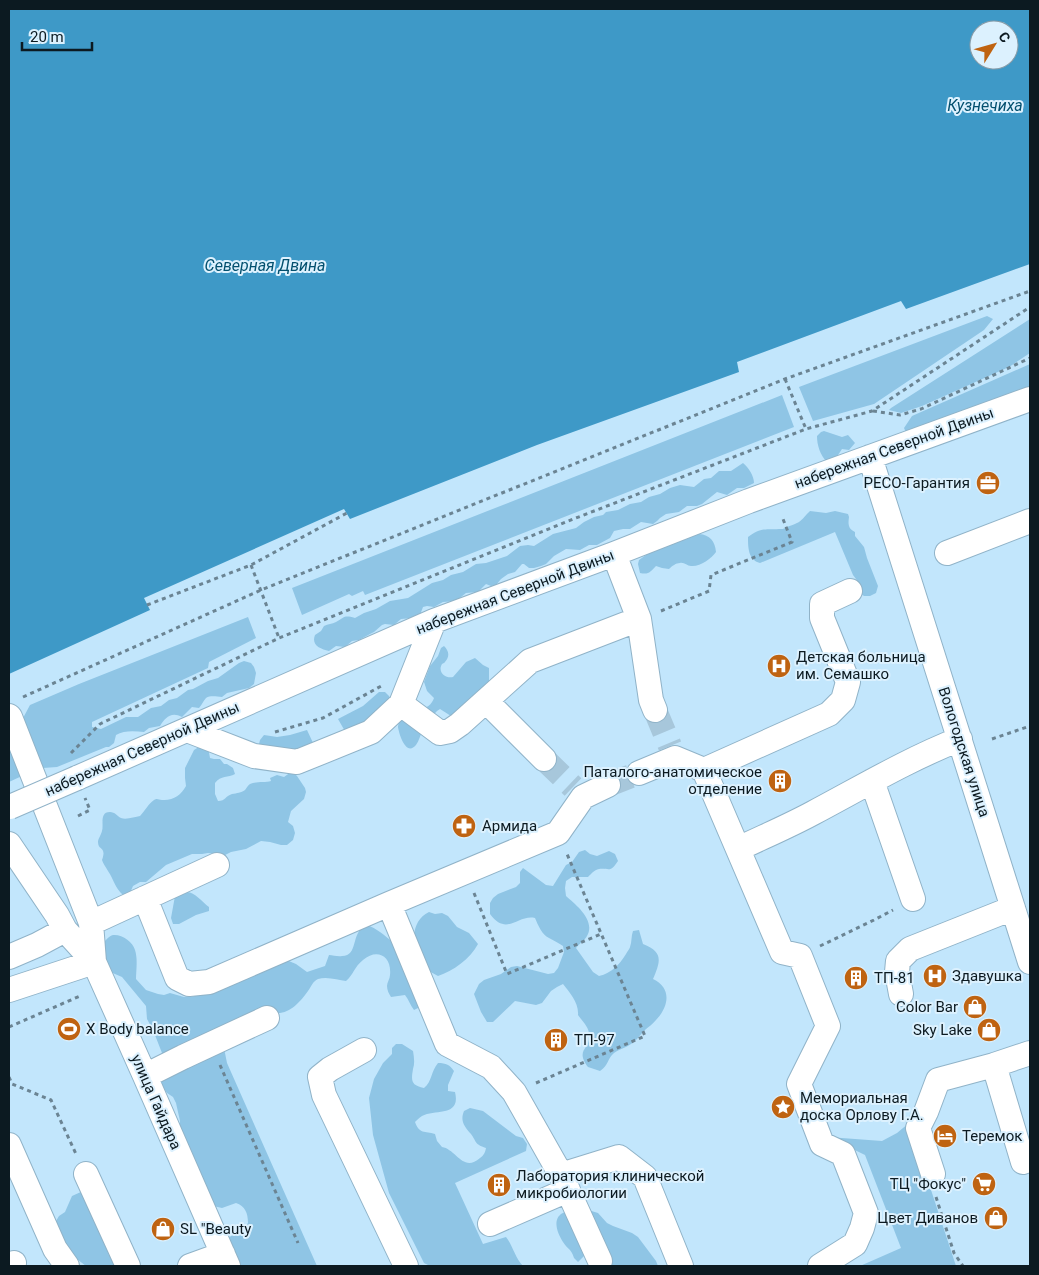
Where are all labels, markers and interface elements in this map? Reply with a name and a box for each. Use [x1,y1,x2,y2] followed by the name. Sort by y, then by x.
[22,20,92,52] scale bar
[969,20,1019,70] north arrow
[30,28,64,46] text: 20 m
[995,29,1014,46] text: С
[947,96,1023,115] water label: Кузнечиха
[205,256,325,275] water label: Северная Двина
[792,403,996,493] street label: набережная Северной Двины
[975,470,1001,496] office icon: РЕСО-Гарантия
[863,474,970,492] place label: РЕСО-Гарантия
[413,546,617,638] street label: набережная Северной Двины
[796,648,926,683] place label: Детская больница им. Семашко
[766,653,792,679] hospital icon: Детская больница им. Семашко
[935,685,993,819] street label: Вологодская улица
[42,698,242,800] street label: набережная Северной Двины
[583,763,762,798] place label: Паталого-анатомическое отделение
[767,768,793,794] building icon: Паталого-анатомическое отделение
[451,813,477,839] pharmacy icon: Армида
[482,817,537,835] place label: Армида
[922,963,948,989] hospital icon: Здавушка
[843,965,869,991] building icon: ТП-81
[952,967,1022,985] place label: Здавушка
[874,969,915,987] place label: ТП-81
[962,994,988,1020] shop icon: Color Bar
[896,998,958,1016] place label: Color Bar
[56,1016,82,1042] sports icon: X Body balance
[976,1017,1002,1043] shop icon: Sky Lake
[86,1020,189,1038] place label: X Body balance
[913,1021,972,1039] place label: Sky Lake
[543,1027,569,1053] building icon: ТП-97
[574,1031,615,1049] place label: ТП-97
[127,1052,185,1152] street label: улица Гайдара
[800,1089,924,1124] place label: Мемориальная доска Орлову Г.А.
[770,1094,796,1120] place icon: Мемориальная доска Орлову Г.А.
[932,1123,958,1149] hotel icon: Теремок
[962,1127,1022,1145] place label: Теремок
[516,1167,704,1202] place label: Лаборатория клинической микробиологии
[971,1171,997,1197] supermarket icon: ТЦ "Фокус"
[486,1172,512,1198] building icon: Лаборатория клинической микробиологии
[890,1175,966,1193] place label: ТЦ "Фокус"
[983,1205,1009,1231] shop icon: Цвет Диванов
[877,1209,978,1227] place label: Цвет Диванов
[150,1216,176,1242] shop icon: SL "Beauty
[180,1220,251,1238] place label: SL "Beauty

